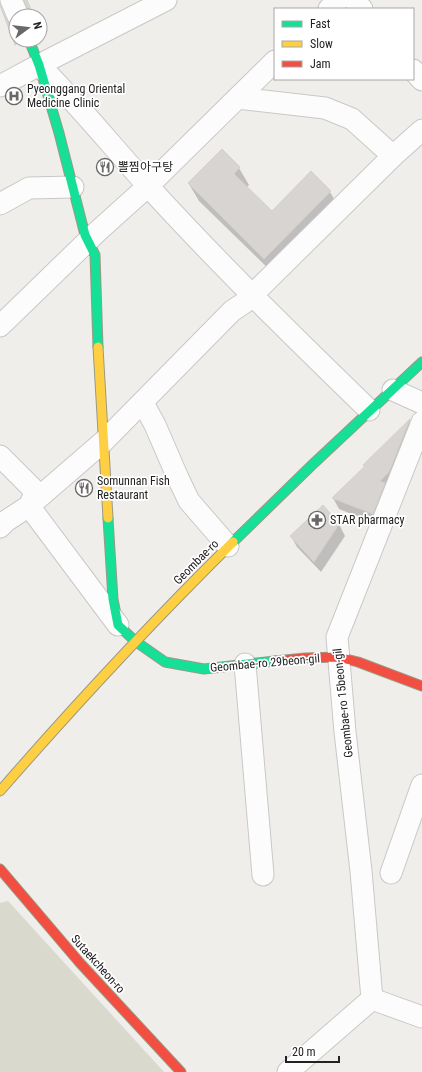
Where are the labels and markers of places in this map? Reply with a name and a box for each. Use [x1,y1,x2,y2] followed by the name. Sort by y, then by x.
[27,82,125,110] place label: Pyeonggang Oriental Medicine Clinic
[4,86,24,106] hospital icon: Pyeonggang Oriental Medicine Clinic
[95,157,115,177] restaurant icon: 뽈찜아구탕
[118,160,173,174] place label: 뽈찜아구탕
[97,474,170,502] place label: Somunnan Fish Restaurant
[74,478,94,498] restaurant icon: Somunnan Fish Restaurant
[307,510,327,530] pharmacy icon: STAR pharmacy
[330,513,405,527] place label: STAR pharmacy

